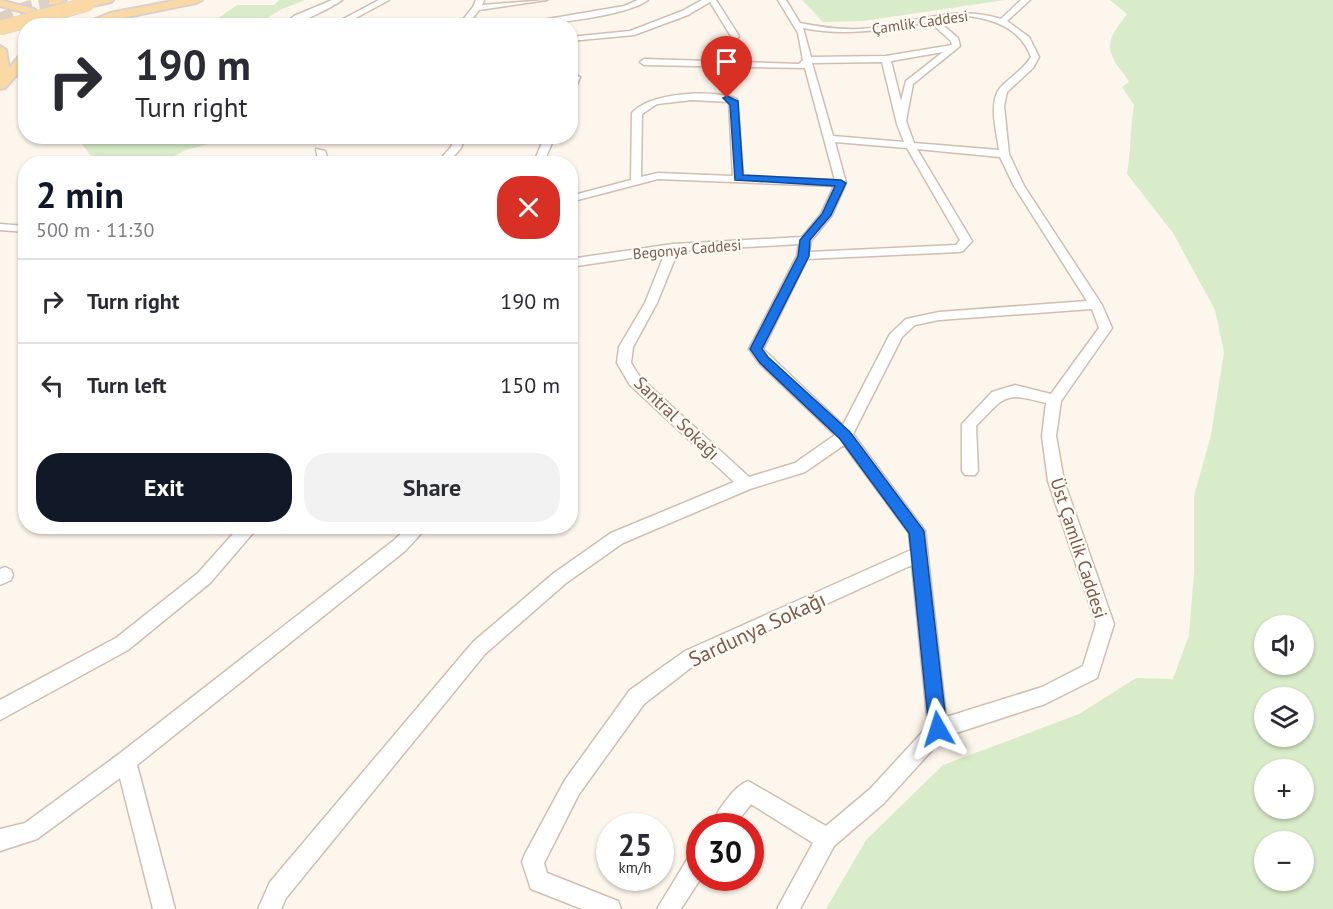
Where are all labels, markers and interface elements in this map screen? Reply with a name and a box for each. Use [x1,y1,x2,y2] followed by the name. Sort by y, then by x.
[871,6,969,38] street label: Çamlik Caddesi
[701,36,752,98] pin
[135,37,251,92] text: 190 m
[36,42,114,120] icon: right
[710,45,743,78] icon: arrive
[135,90,248,124] text: Turn right
[36,171,124,218] text: 2 min
[497,176,560,239] button: close
[36,217,154,243] text: 500 m · 11:30
[632,235,742,263] street label: Begonya Caddesi
[36,285,69,318] icon: right
[87,287,179,315] text: Turn right
[500,287,560,315] text: 190 m
[36,369,69,402] icon: left
[87,371,167,399] text: Turn left
[500,371,560,399] text: 150 m
[629,371,725,465] street label: Santral Sokağı
[36,453,292,522] button: Exit
[304,453,560,522] button: Share
[1045,475,1113,621] street label: Üst Çamlik Caddesi
[684,585,830,673] street label: Sardunya Sokağı
[1254,615,1314,891] map controls
[1254,615,1314,675] button: sound
[1254,687,1314,747] button: layers
[906,697,970,761] position arrow
[1254,759,1314,819] button: +
[686,813,764,891] speed limit sign: 30
[618,825,652,864] text: 25
[1254,831,1314,891] button: −
[619,858,651,877] text: km/h

